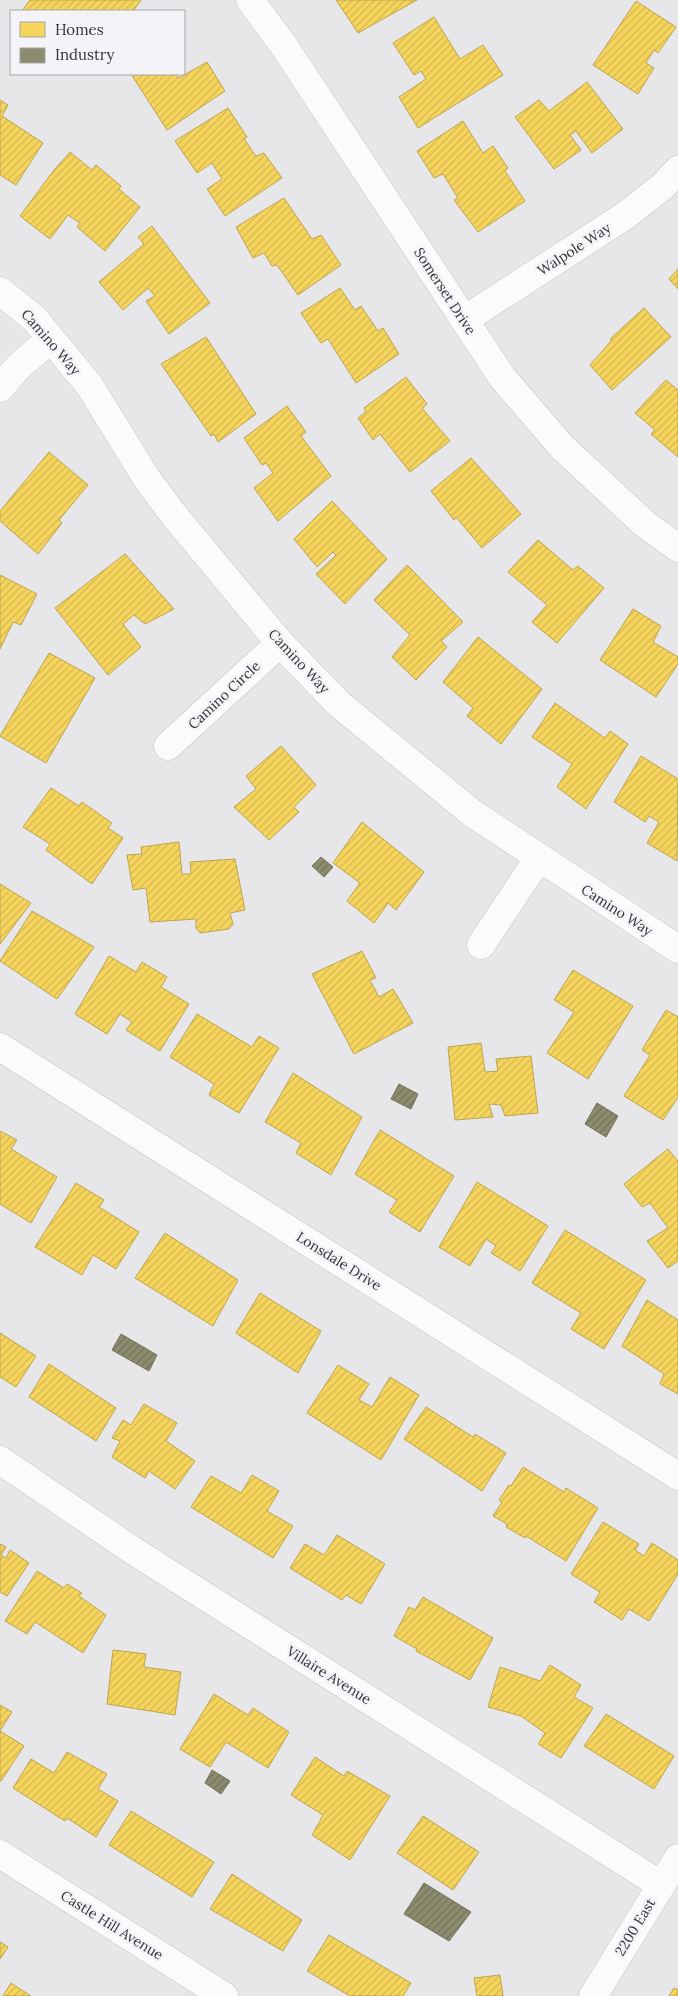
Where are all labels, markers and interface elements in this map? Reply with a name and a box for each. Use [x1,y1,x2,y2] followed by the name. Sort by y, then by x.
[10,10,185,75] legend
[55,20,104,39] text: Homes
[55,45,114,64] text: Industry
[534,218,615,279] street label: Walpole Way
[410,244,480,338] street label: Somerset Drive
[17,305,85,379] street label: Camino Way
[265,625,334,697] street label: Camino Way
[184,657,264,733] street label: Camino Circle
[578,880,657,940] street label: Camino Way
[293,1228,385,1295] street label: Lonsdale Drive
[283,1641,375,1708] street label: Villaire Avenue
[57,1886,167,1964] street label: Castle Hill Avenue
[611,1894,659,1959] street label: 2200 East

